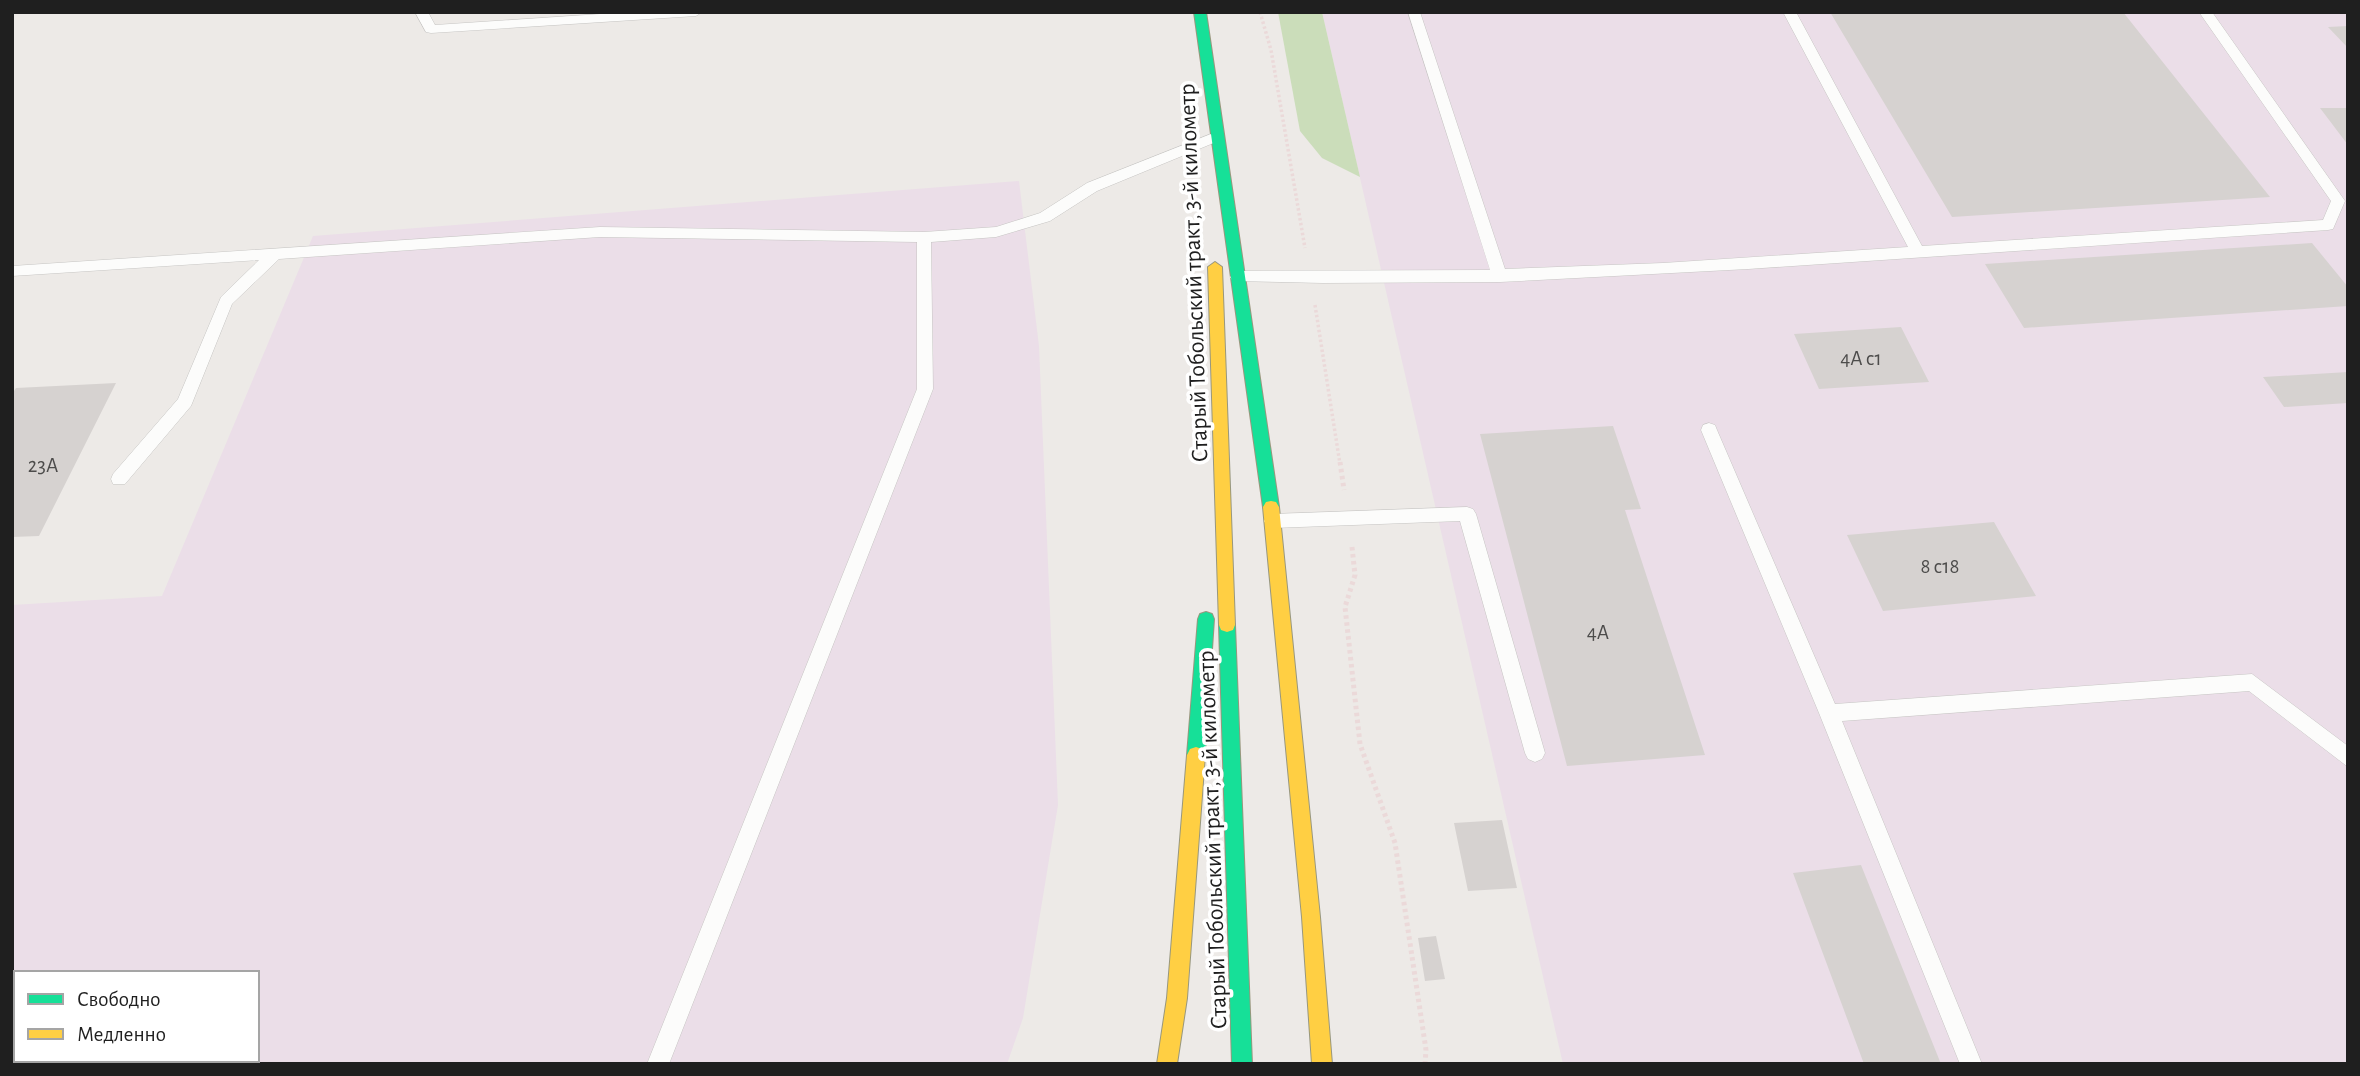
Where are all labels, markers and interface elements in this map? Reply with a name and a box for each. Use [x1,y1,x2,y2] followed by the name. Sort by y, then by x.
[1175,83,1213,463] street label: Старый Тобольский тракт, 3-й километр
[1840,348,1882,369] house number: 4А с1
[28,455,58,476] house number: 23А
[1920,556,1960,577] house number: 8 с18
[1587,622,1609,643] house number: 4А
[1194,650,1232,1030] street label: Старый Тобольский тракт, 3-й километр
[14,971,259,1062] legend
[77,989,161,1010] text: Свободно
[77,1024,166,1045] text: Медленно

